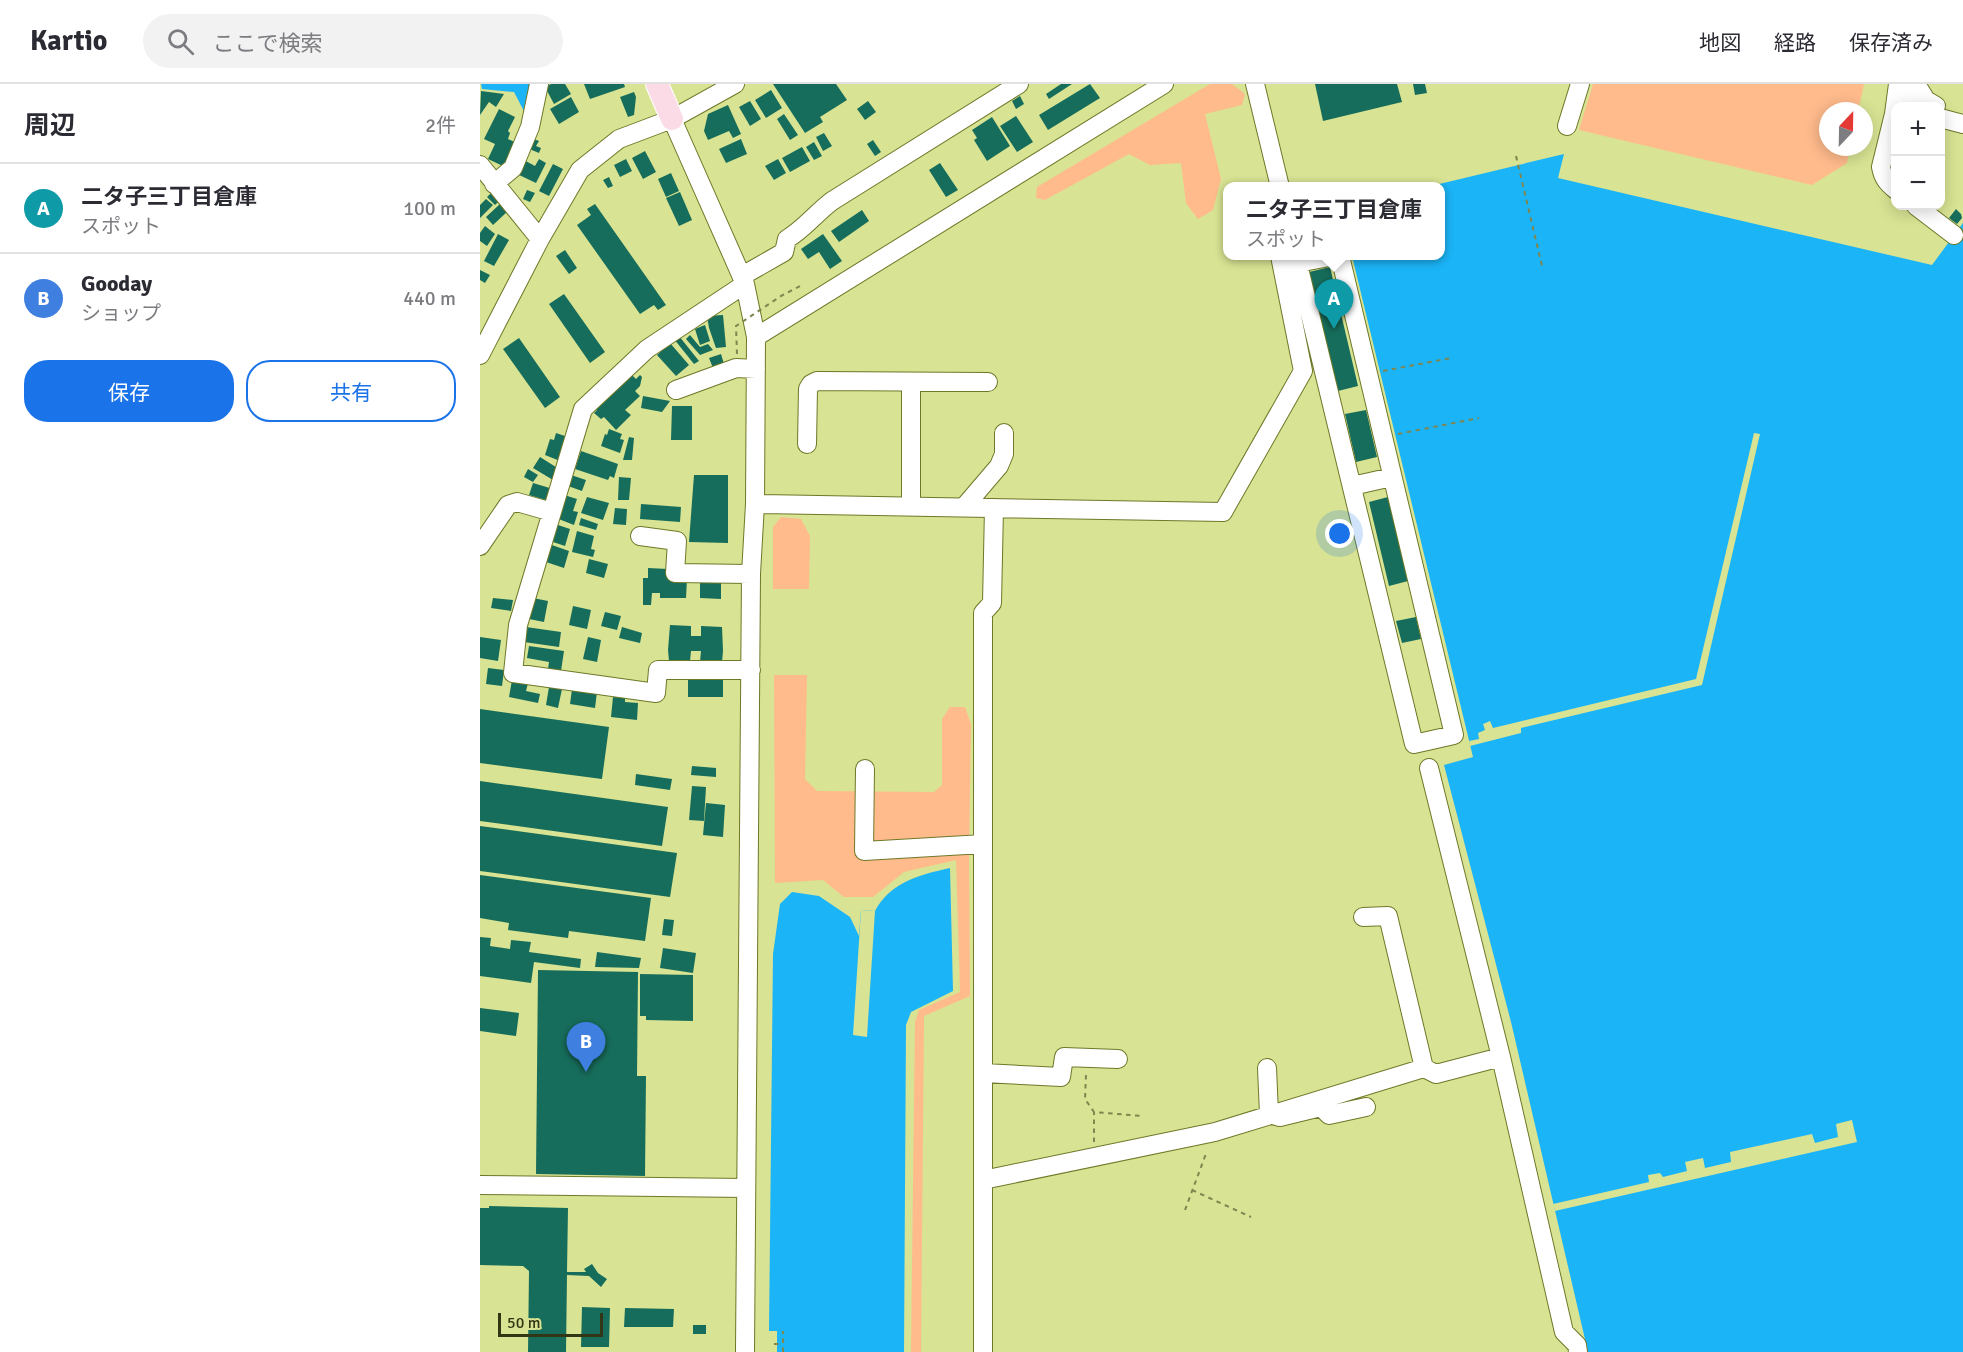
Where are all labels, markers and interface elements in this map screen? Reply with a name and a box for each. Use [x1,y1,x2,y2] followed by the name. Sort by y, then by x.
[143,14,563,68] search box
[30,24,107,58] text: Kartio
[164,25,197,58] icon: search
[212,30,322,57] text: ここで検索
[1699,30,1741,56] text: 地図
[1774,30,1816,56] text: 経路
[1849,30,1933,56] text: 保存済み
[1819,102,1873,156] north arrow
[1891,102,1945,210] map controls
[1891,102,1945,156] button: +
[24,110,76,142] text: 周辺
[425,113,456,138] text: 2件
[1891,156,1945,210] button: −
[1223,182,1445,260] popup
[81,183,257,210] text: 二タ子三丁目倉庫
[37,196,50,221] text: A
[403,196,456,221] text: 100 m
[1246,196,1422,223] text: 二タ子三丁目倉庫
[81,214,161,239] text: スポット
[1246,227,1326,252] text: スポット
[81,270,152,297] text: Gooday
[1314,280,1354,329] pin: A
[37,286,50,311] text: B
[403,286,456,311] text: 440 m
[81,301,161,326] text: ショップ
[24,360,234,422] button: 保存
[246,360,456,422] button: 共有
[1325,519,1354,548] your location
[566,1022,606,1072] pin: B
[498,1310,603,1338] scale bar
[507,1313,541,1333] text: 50 m

